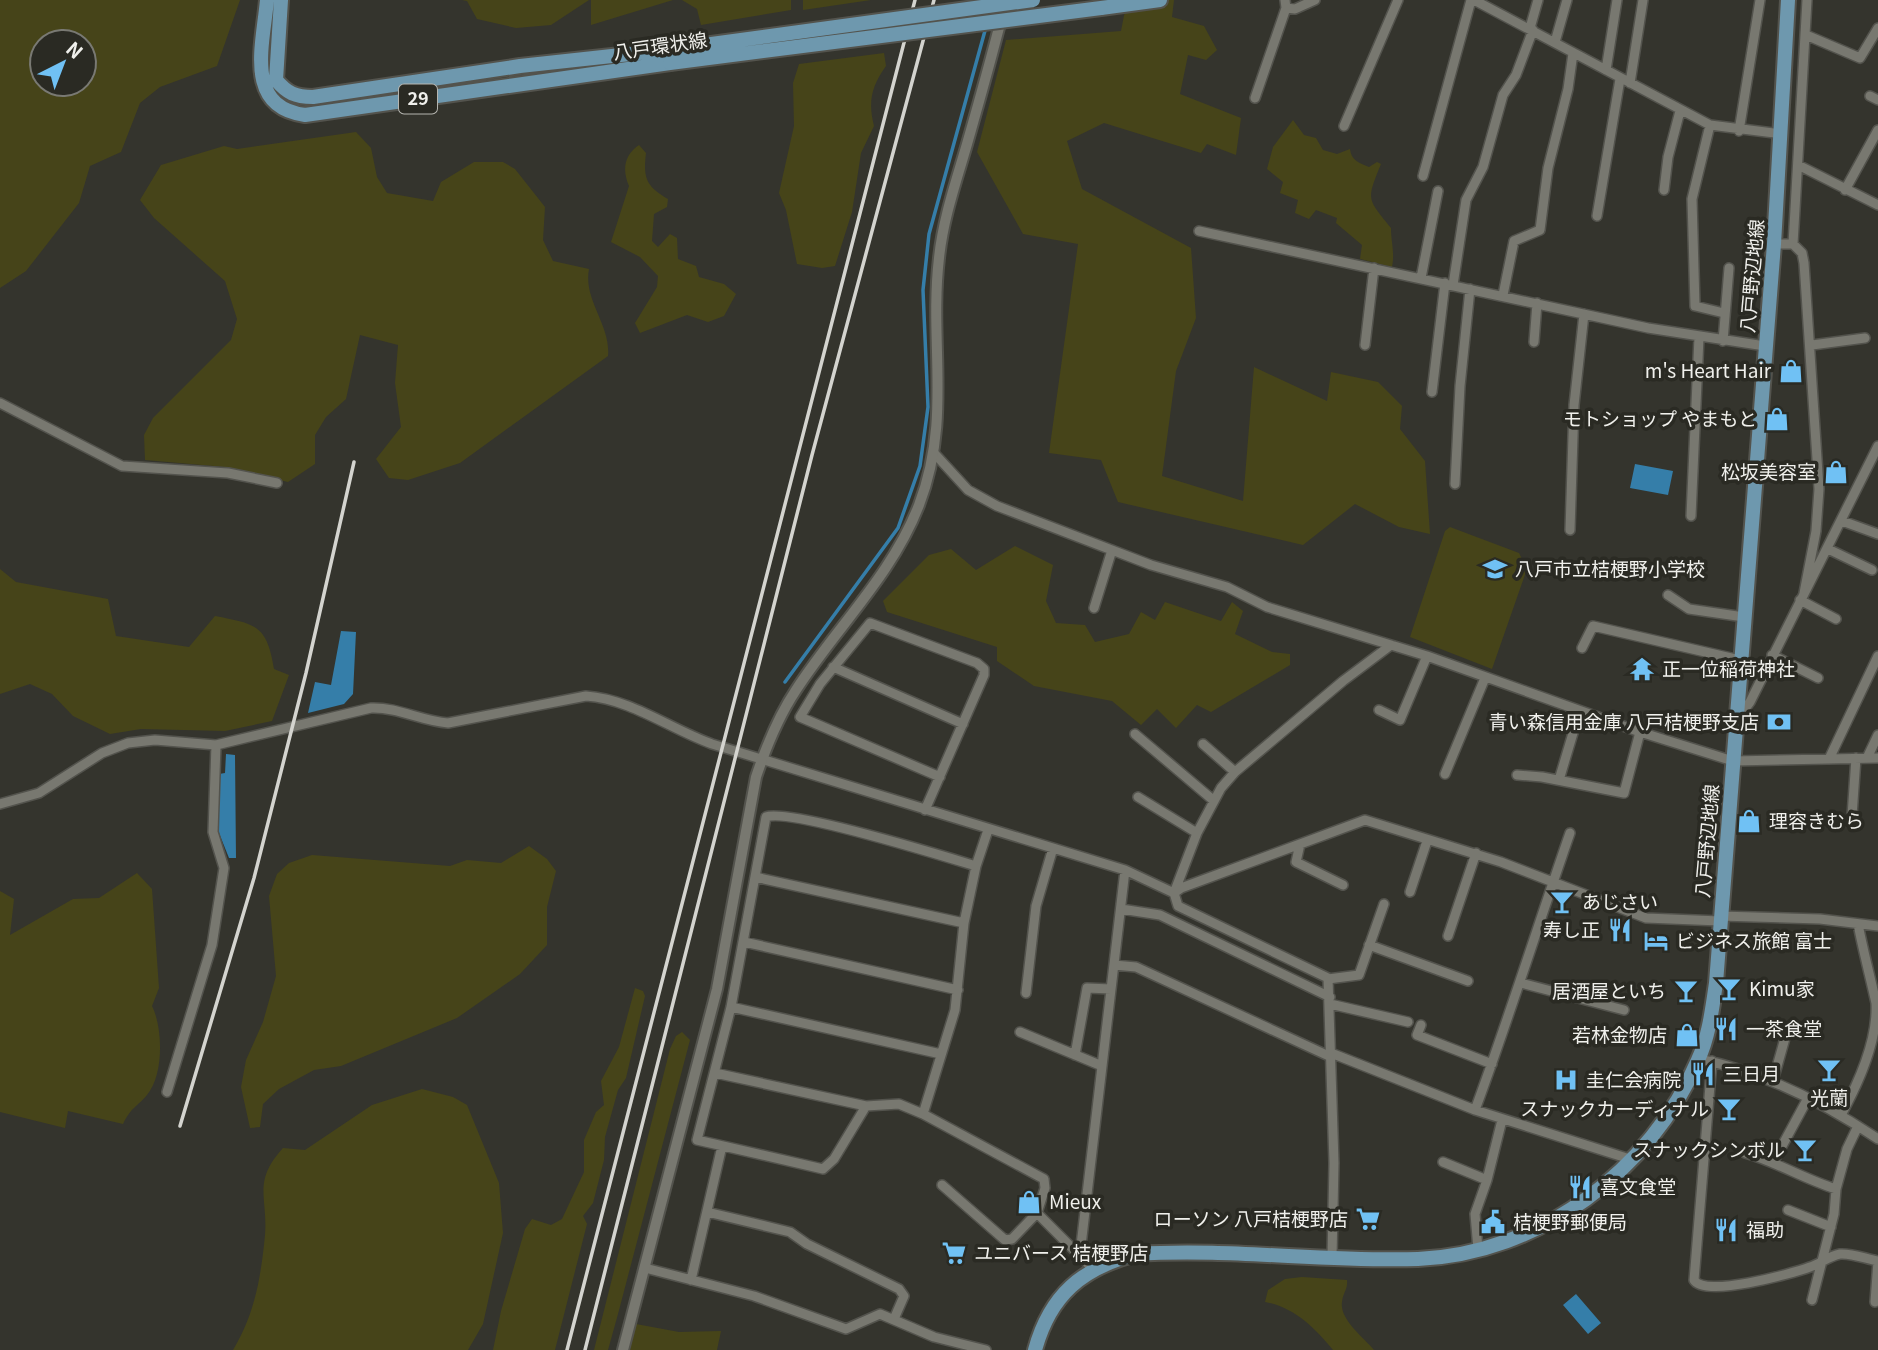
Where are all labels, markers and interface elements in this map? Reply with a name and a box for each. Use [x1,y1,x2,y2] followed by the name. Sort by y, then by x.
[611,25,709,64] street label: 八戸環状線
[28,28,98,98] north arrow
[61,34,90,64] text: N
[399,84,437,114] road number: 29
[1732,218,1769,334] street label: 八戸野辺地線
[1645,356,1772,383] place label: m's Heart Hair
[1777,357,1805,385] shop icon: m's Heart Hair
[1563,404,1757,431] place label: モトショップ やまもと
[1763,405,1791,433] shop icon: モトショップ やまもと
[1721,457,1816,484] place label: 松坂美容室
[1822,458,1850,486] shop icon: 松坂美容室
[1515,554,1705,581] place label: 八戸市立桔梗野小学校
[1481,555,1509,583] school or university icon: 八戸市立桔梗野小学校
[1662,654,1795,681] place label: 正一位稲荷神社
[1628,655,1656,683] temple icon: 正一位稲荷神社
[1489,707,1759,734] place label: 青い森信用金庫 八戸桔梗野支店
[1765,708,1793,736] bank icon: 青い森信用金庫 八戸桔梗野支店
[1687,783,1724,899] street label: 八戸野辺地線
[1769,806,1864,833] place label: 理容きむら
[1735,807,1763,835] shop icon: 理容きむら
[1582,887,1658,914] place label: あじさい
[1548,888,1576,916] bar icon: あじさい
[1543,915,1600,942] place label: 寿し正
[1606,916,1634,944] restaurant icon: 寿し正
[1676,926,1832,953] place label: ビジネス旅館 富士
[1642,927,1670,955] hotel icon: ビジネス旅館 富士
[1749,974,1815,1001] place label: Kimu家
[1715,975,1743,1003] bar icon: Kimu家
[1552,976,1666,1003] place label: 居酒屋といち
[1672,977,1700,1005] bar icon: 居酒屋といち
[1746,1014,1822,1041] place label: 一茶食堂
[1712,1015,1740,1043] restaurant icon: 一茶食堂
[1572,1020,1667,1047] place label: 若林金物店
[1673,1021,1701,1049] shop icon: 若林金物店
[1815,1056,1843,1084] bar icon: 光蘭
[1723,1059,1780,1086] place label: 三日月
[1689,1060,1717,1088] restaurant icon: 三日月
[1586,1065,1681,1092] place label: 圭仁会病院
[1552,1066,1580,1094] hospital icon: 圭仁会病院
[1810,1083,1848,1110] place label: 光蘭
[1520,1094,1709,1121] place label: スナックカーディナル
[1715,1095,1743,1123] bar icon: スナックカーディナル
[1633,1135,1785,1162] place label: スナックシンボル
[1791,1136,1819,1164] bar icon: スナックシンボル
[1600,1172,1676,1199] place label: 喜文食堂
[1566,1173,1594,1201] restaurant icon: 喜文食堂
[1049,1187,1102,1214] place label: Mieux
[1015,1188,1043,1216] shop icon: Mieux
[1154,1204,1348,1231] place label: ローソン 八戸桔梗野店
[1354,1205,1382,1233] supermarket icon: ローソン 八戸桔梗野店
[1513,1207,1627,1234] place label: 桔梗野郵便局
[1479,1208,1507,1236] public building icon: 桔梗野郵便局
[1746,1215,1784,1242] place label: 福助
[1712,1216,1740,1244] restaurant icon: 福助
[974,1238,1148,1265] place label: ユニバース 桔梗野店
[940,1239,968,1267] supermarket icon: ユニバース 桔梗野店

